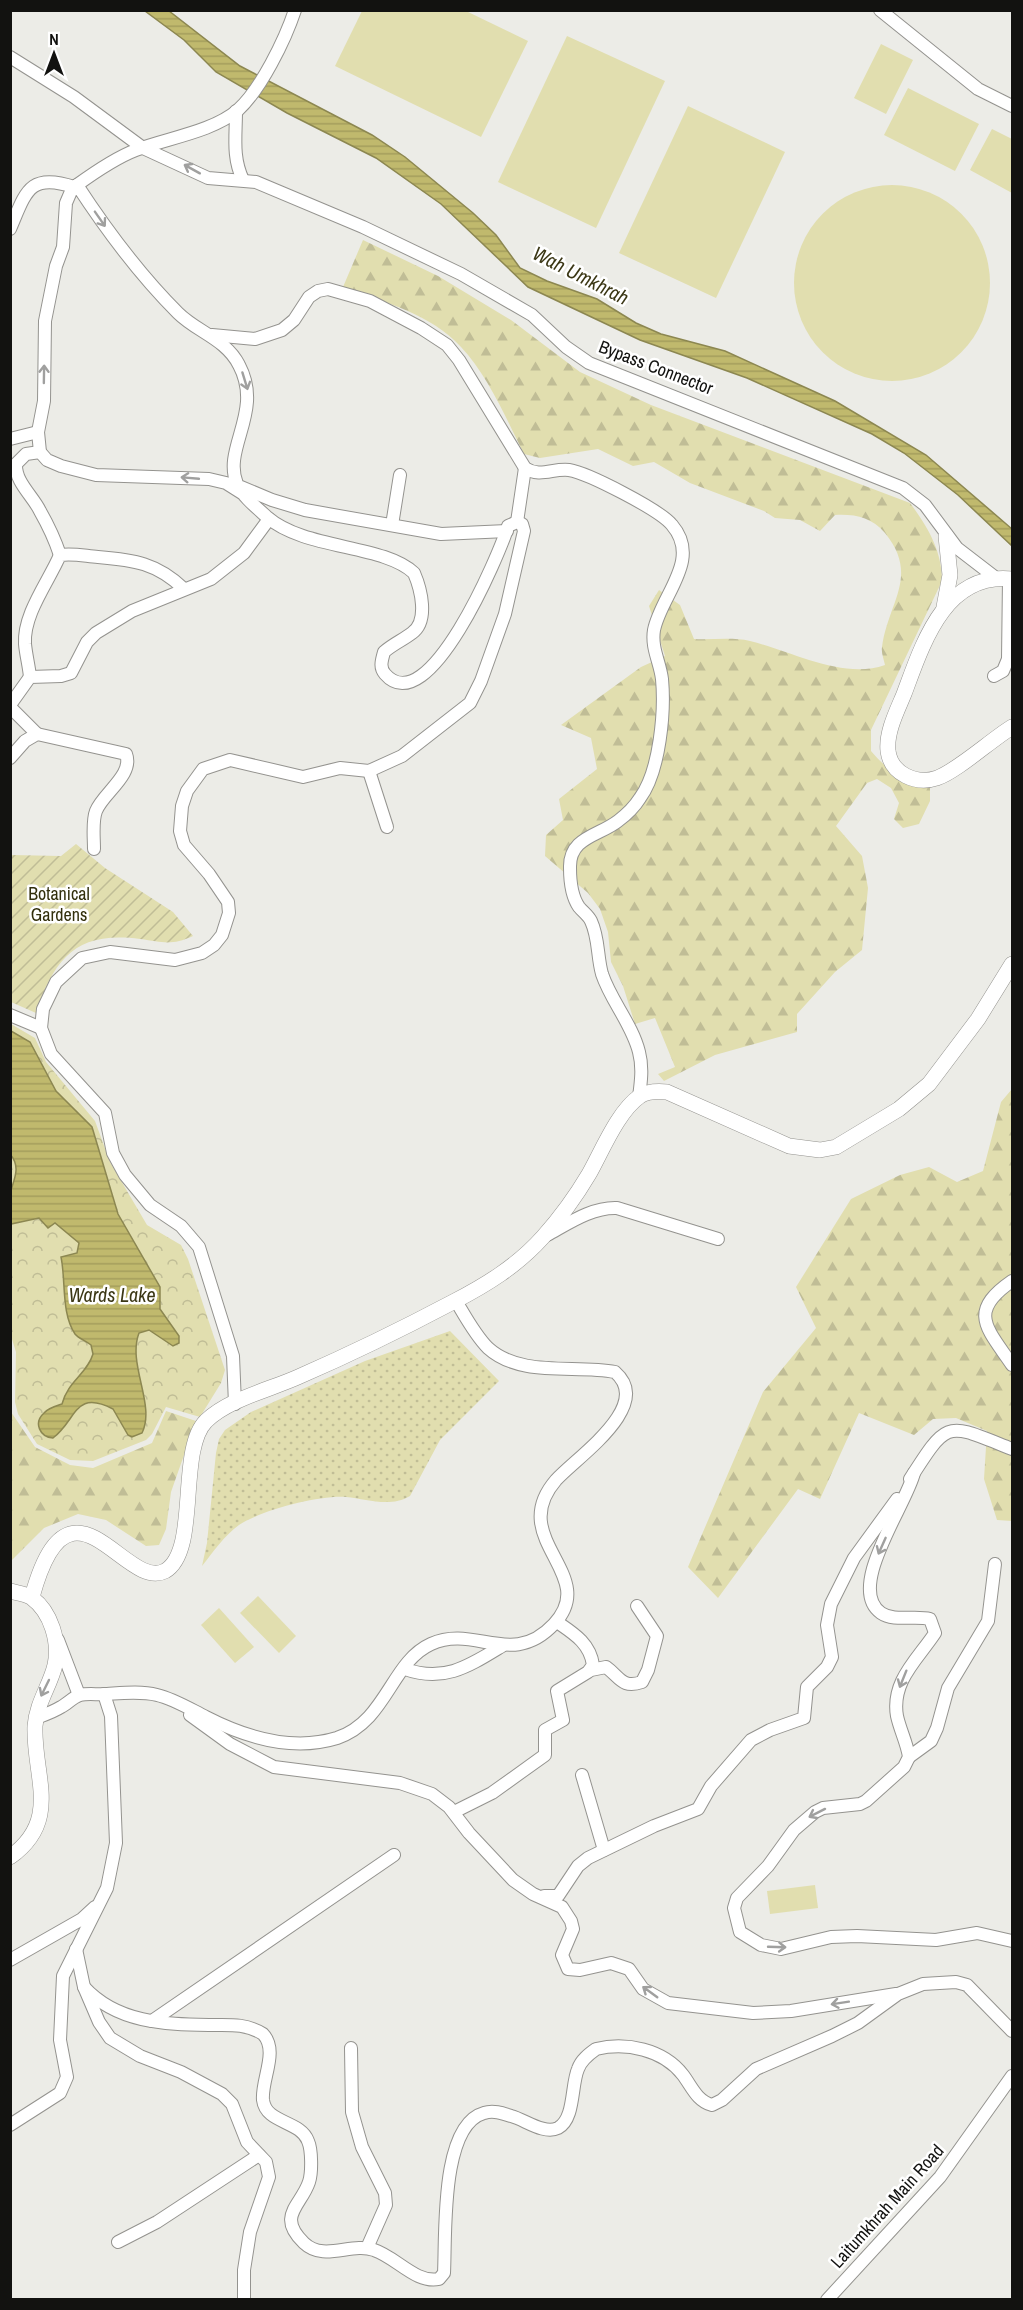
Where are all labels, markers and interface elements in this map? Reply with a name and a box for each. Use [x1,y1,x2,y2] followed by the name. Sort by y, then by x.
[24,24,84,84] north arrow
[49,28,59,50] text: N
[184,163,201,175] one-way arrow
[94,210,106,227] one-way arrow
[528,239,634,311] water label: Wah Umkhrah
[595,334,717,400] street label: Bypass Connector
[39,365,50,385] one-way arrow
[240,371,251,390] one-way arrow
[181,472,201,483] one-way arrow
[28,881,90,927] park label: Botanical Gardens
[68,1281,156,1308] water label: Wards Lake
[876,1536,887,1554] one-way arrow
[897,1669,908,1687] one-way arrow
[38,1678,50,1696] one-way arrow
[808,1807,826,1819] one-way arrow
[767,1941,786,1953] one-way arrow
[642,1986,658,1998] one-way arrow
[831,1997,851,2008] one-way arrow
[825,2139,949,2273] street label: Laitumkhrah Main Road

